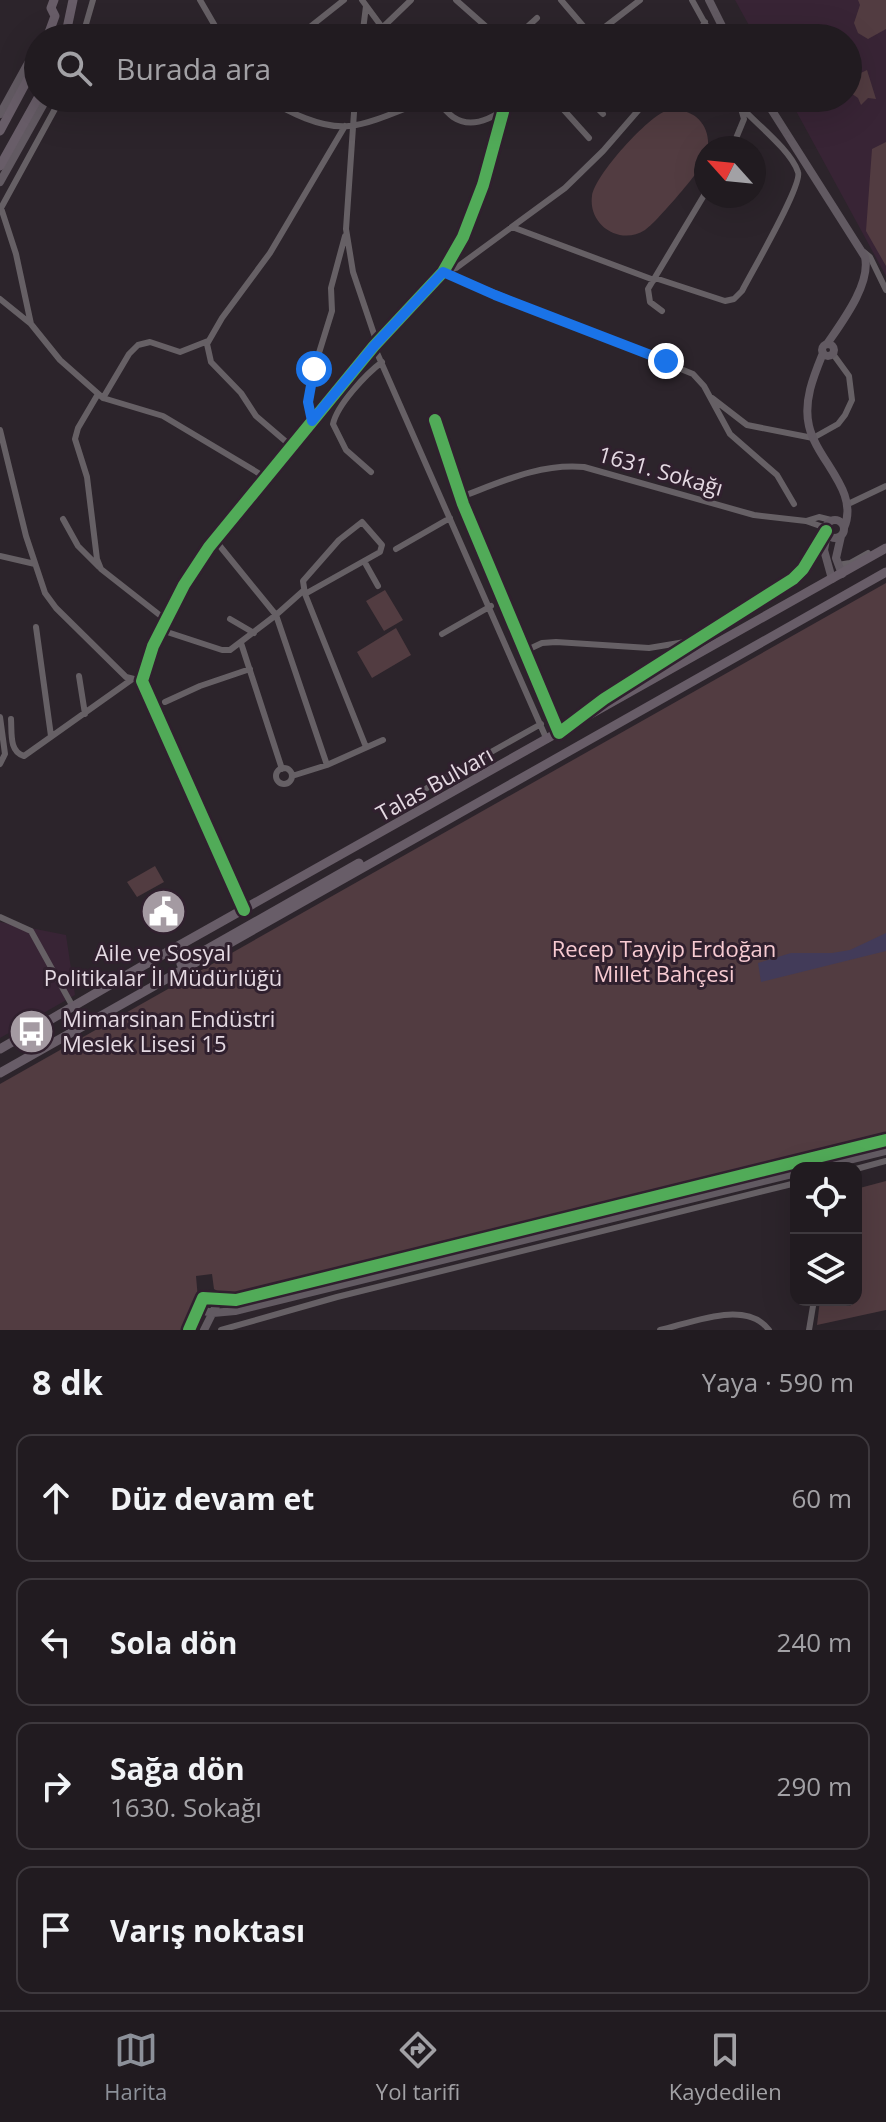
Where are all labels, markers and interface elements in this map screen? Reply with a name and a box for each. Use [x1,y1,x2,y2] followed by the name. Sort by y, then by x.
[24,24,862,112] search box
[52,46,96,90] icon: search
[116,48,271,89] text: Burada ara
[694,136,766,208] north arrow
[648,343,684,379] route end
[296,351,332,387] route start
[595,438,727,502] street label: 1631. Sokağı
[370,739,498,827] street label: Talas Bulvarı
[139,887,187,935] public building icon: Aile ve Sosyal Politikalar İl Müdürlüğü
[552,933,776,988] park label: Recep Tayyip Erdoğan Millet Bahçesi
[44,937,282,992] place label: Aile ve Sosyal Politikalar İl Müdürlüğü
[62,1003,275,1058] place label: Mimarsinan Endüstri Meslek Lisesi 15
[7,1007,55,1055] bus stop icon: Mimarsinan Endüstri Meslek Lisesi 15
[790,1162,862,1306] map controls
[790,1162,862,1234] button: locate
[790,1234,862,1306] button: layers
[32,1359,103,1405] text: 8 dk
[702,1364,854,1400] text: Yaya · 590 m
[34,1476,78,1520] icon: ahead
[110,1478,314,1519] text: Düz devam et
[791,1480,852,1516] text: 60 m
[34,1620,78,1664] icon: left
[110,1622,237,1663] text: Sola dön
[777,1624,852,1660] text: 240 m
[110,1748,245,1789] text: Sağa dön
[34,1764,78,1808] icon: right
[777,1768,852,1804] text: 290 m
[110,1789,262,1825] text: 1630. Sokağı
[34,1908,78,1952] icon: arrive
[110,1910,305,1951] text: Varış noktası
[104,2028,167,2106] tab: Harita
[376,2028,460,2106] tab: Yol tarifi
[669,2028,782,2106] tab: Kaydedilen

